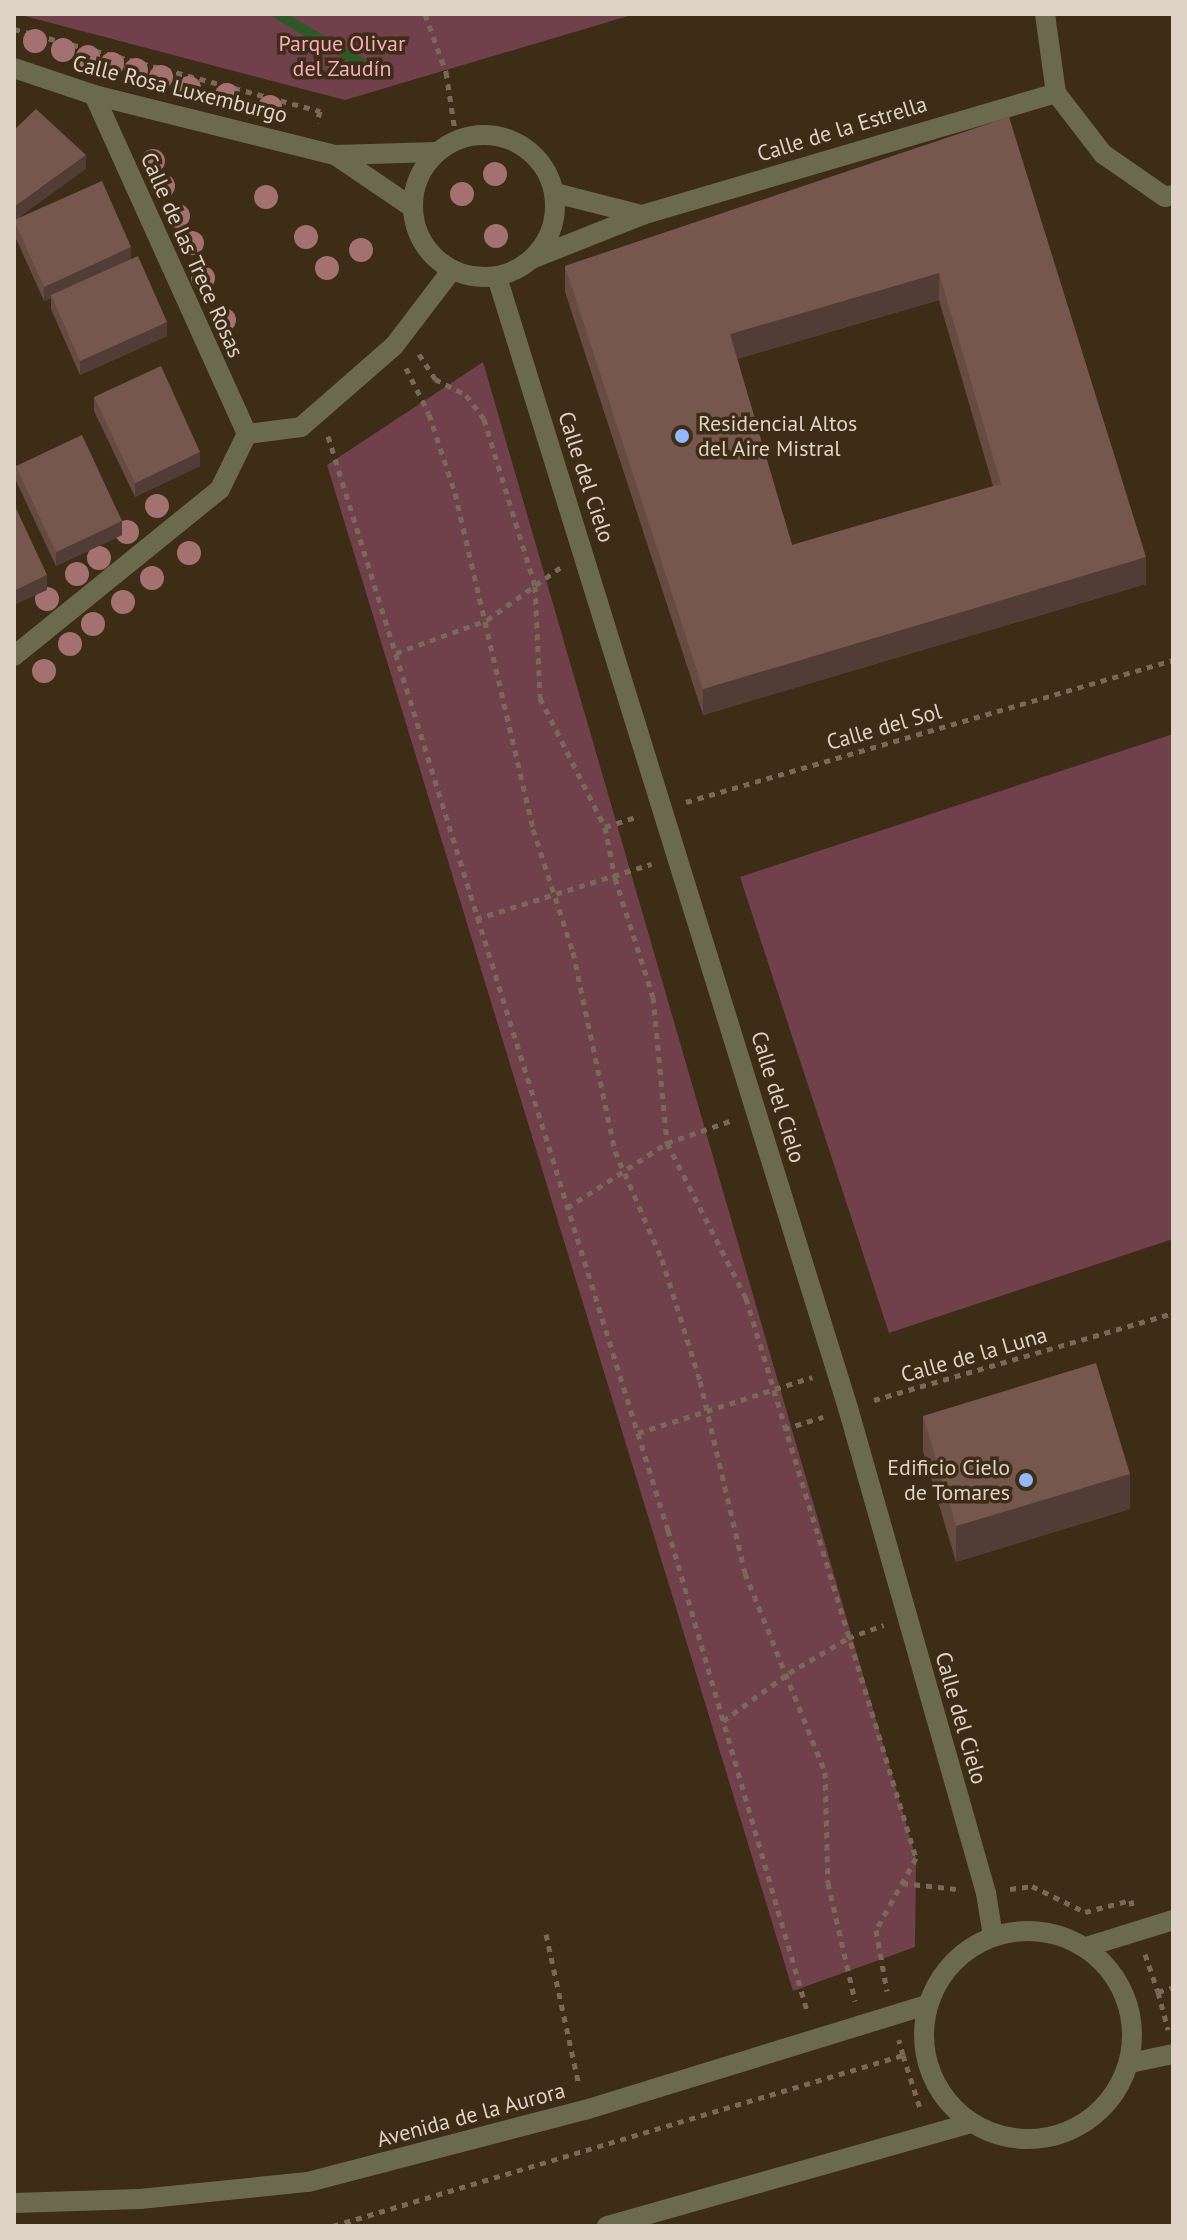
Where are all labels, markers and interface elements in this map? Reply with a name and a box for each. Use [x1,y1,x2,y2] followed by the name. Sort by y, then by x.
[278,30,406,82] park label: Parque Olivar del Zaudín
[70,50,290,128] street label: Calle Rosa Luxemburgo
[754,91,930,167] street label: Calle de la Estrella
[135,148,249,362] street label: Calle de las Trece Rosas
[552,408,620,546] street label: Calle del Cielo
[698,410,858,462] place label: Residencial Altos del Aire Mistral
[673,427,691,445] marker: Residencial Altos del Aire Mistral
[824,698,944,756] street label: Calle del Sol
[745,1028,811,1166] street label: Calle del Cielo
[898,1322,1050,1388] street label: Calle de la Luna
[887,1454,1010,1506] place label: Edificio Cielo de Tomares
[1017,1471,1035,1489] marker: Edificio Cielo de Tomares
[930,1649,992,1787] street label: Calle del Cielo
[374,2077,568,2153] street label: Avenida de la Aurora

